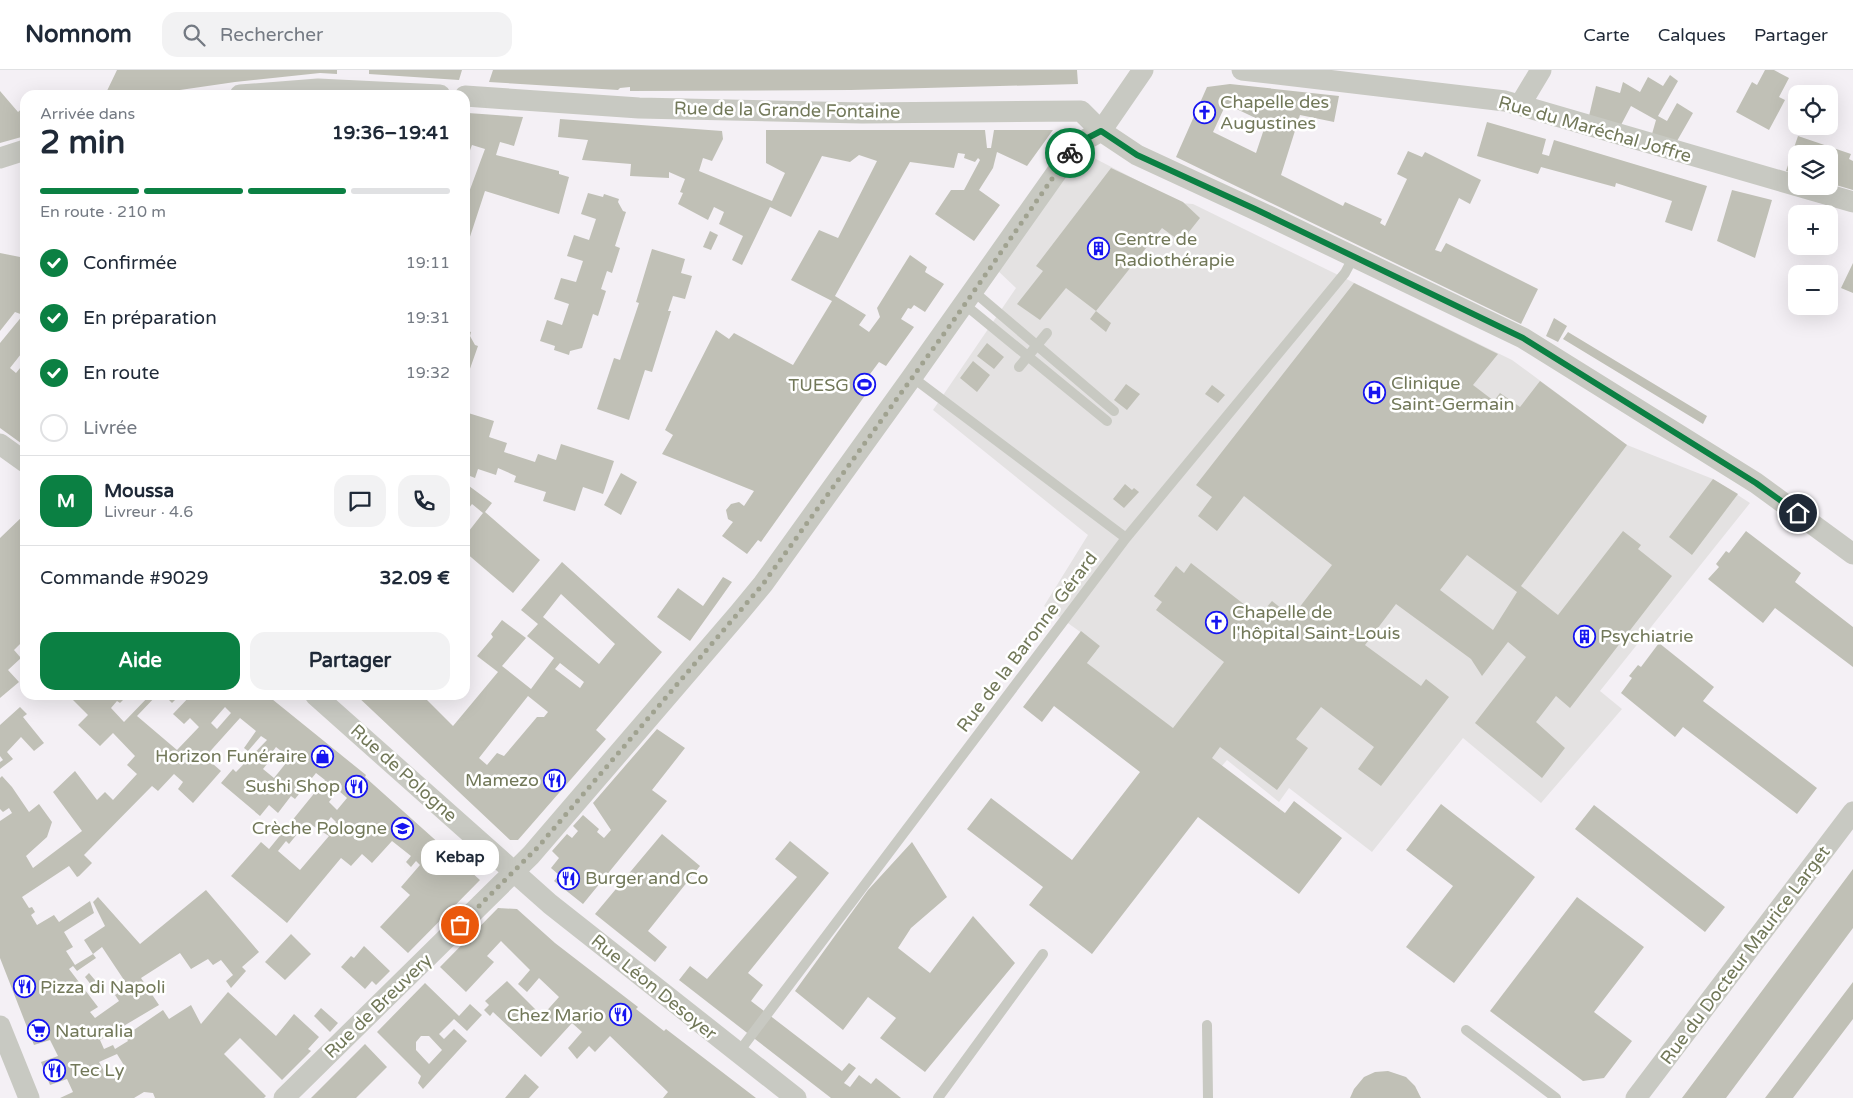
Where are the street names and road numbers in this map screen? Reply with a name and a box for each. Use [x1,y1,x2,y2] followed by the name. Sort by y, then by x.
[1496,91,1694,167] street label: Rue du Maréchal Joffre
[674,97,900,123] street label: Rue de la Grande Fontaine
[952,548,1102,736] street label: Rue de la Baronne Gérard
[346,719,462,827] street label: Rue de Pologne
[1655,841,1835,1069] street label: Rue du Docteur Maurice Larget
[587,930,721,1044] street label: Rue Léon Desoyer
[320,949,437,1063] street label: Rue de Breuvery

